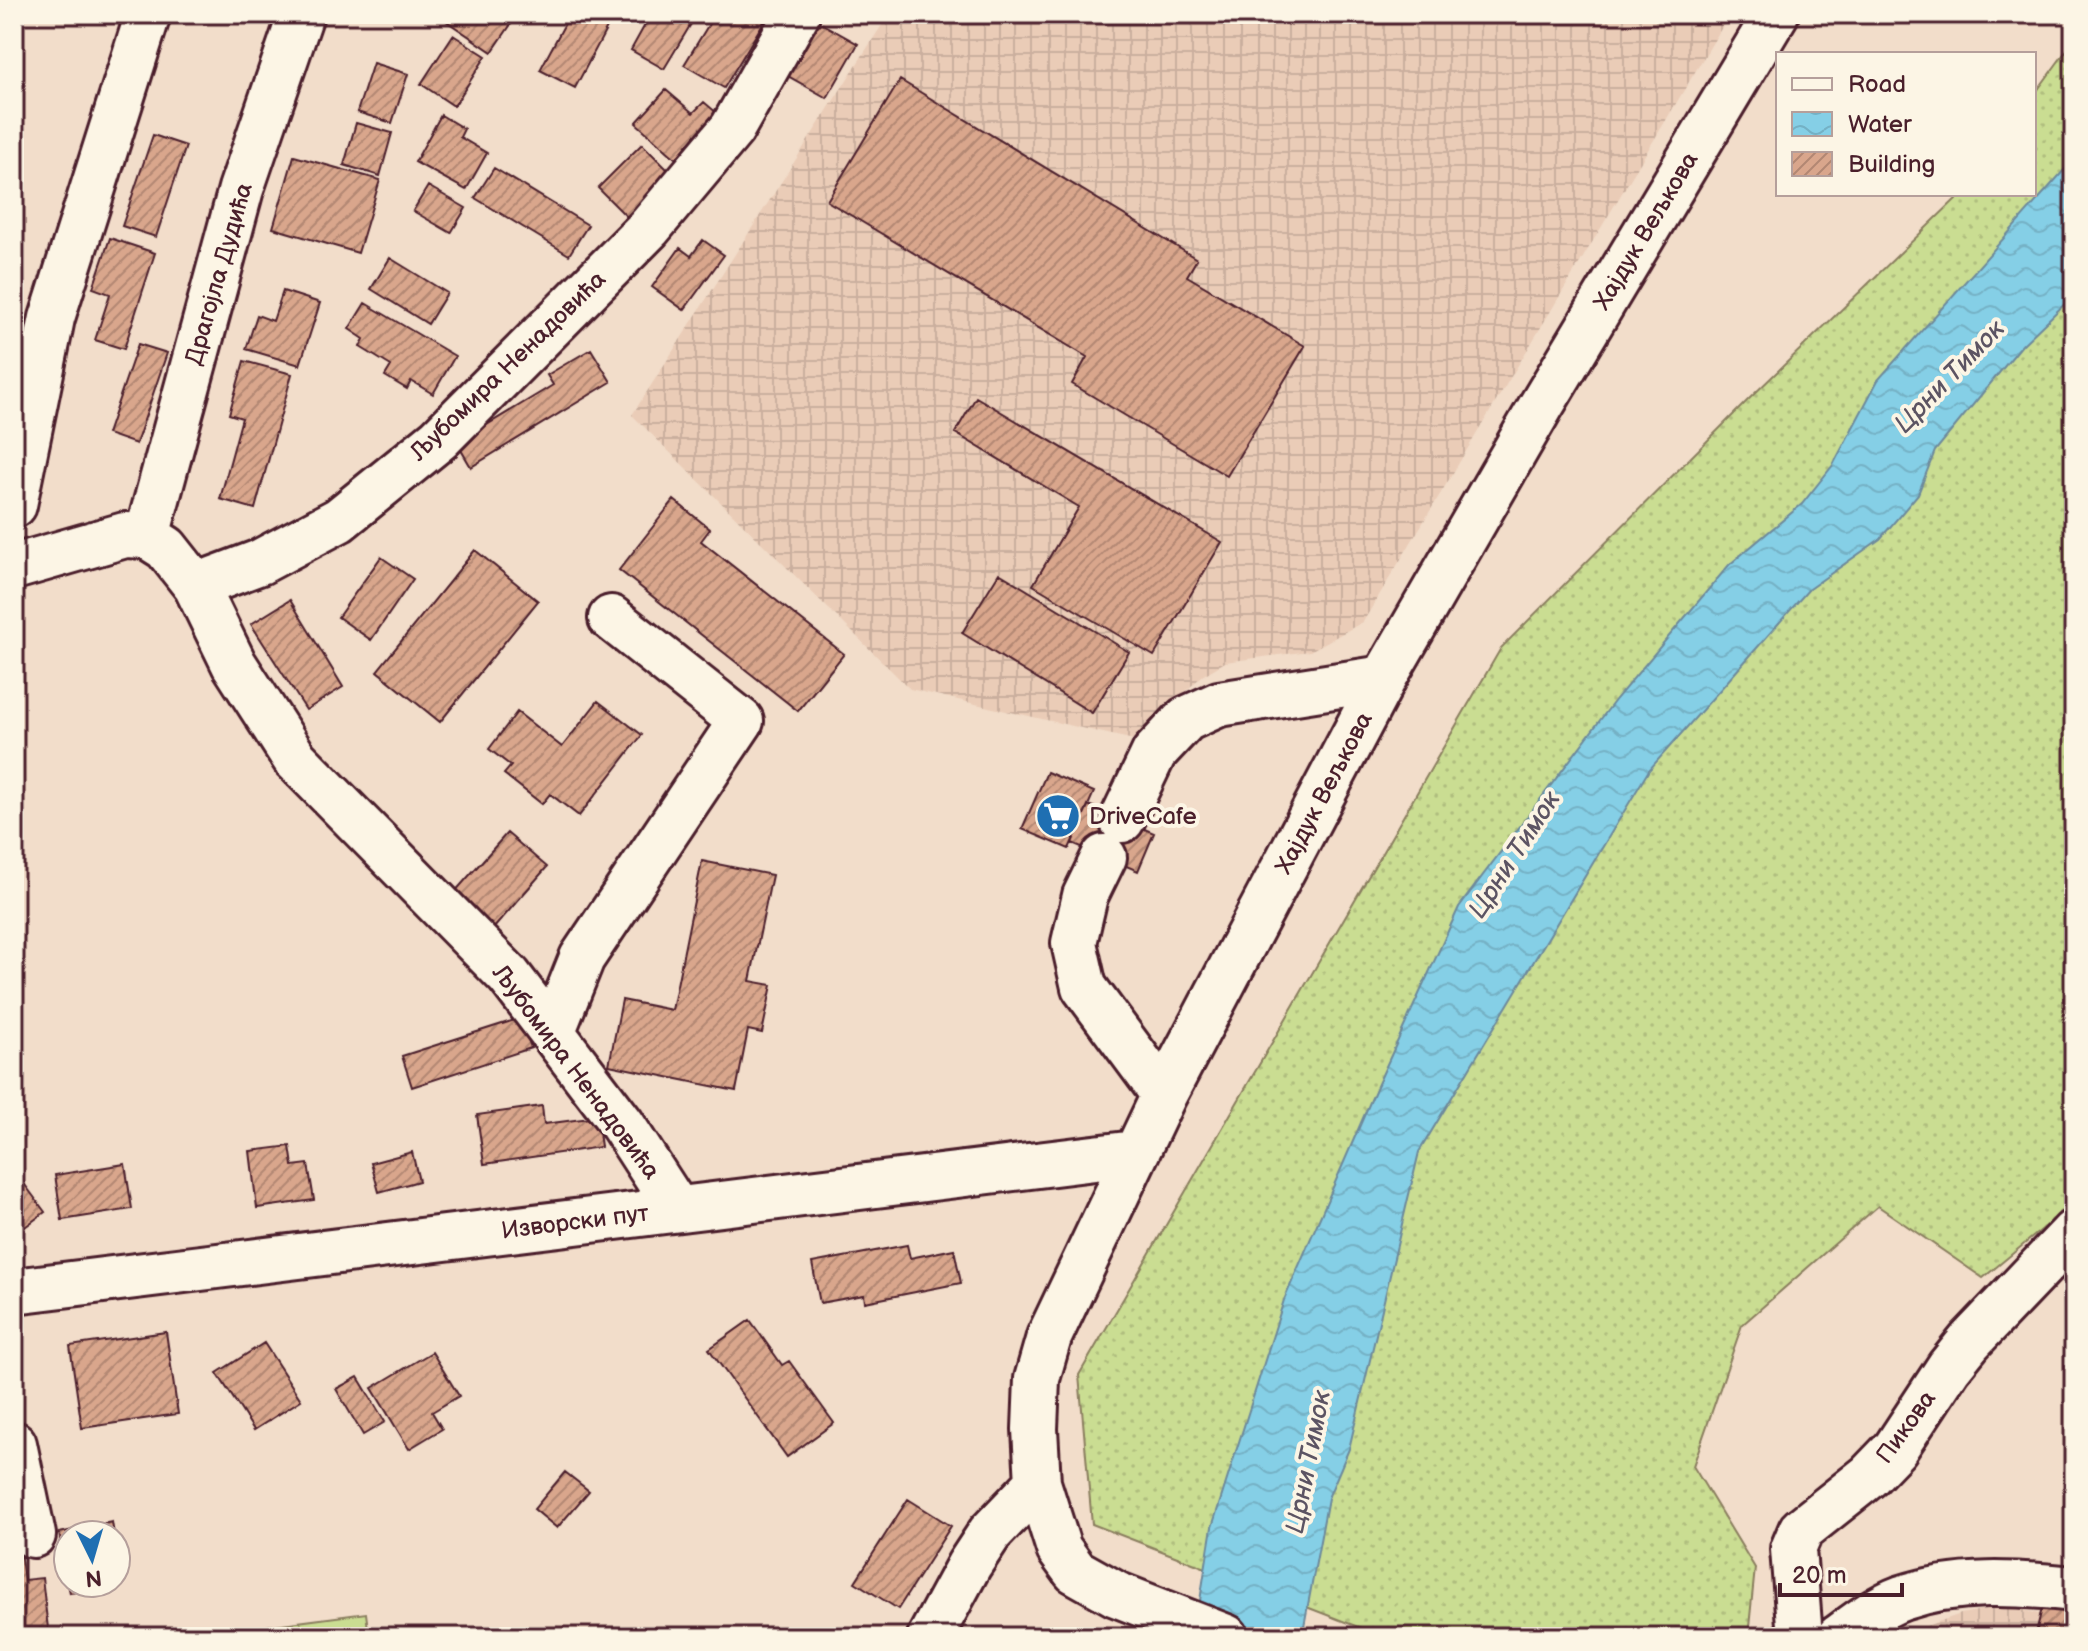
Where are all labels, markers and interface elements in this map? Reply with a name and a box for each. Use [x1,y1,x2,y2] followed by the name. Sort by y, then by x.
[1776,52,2036,196] legend
[1848,70,1906,99] text: Road
[1848,110,1912,139] text: Water
[1587,147,1705,315] street label: Хајдук Вељкова
[1848,150,1935,179] text: Building
[179,180,259,368] street label: Драгојла Дудића
[403,265,612,468] street label: Љубомира Ненадовића
[1888,314,2012,440] water label: Црни Тимок
[1269,707,1379,879] street label: Хајдук Вељкова
[1462,786,1568,924] water label: Црни Тимок
[1034,792,1082,840] supermarket icon: DriveCafe
[1089,802,1197,831] place label: DriveCafe
[485,958,666,1185] street label: Љубомира Ненадовића
[500,1199,650,1245] street label: Изворски пут
[1870,1385,1942,1469] street label: Пикова
[1280,1388,1338,1536] water label: Црни Тимок
[52,1519,132,1599] north arrow
[1780,1547,1902,1597] scale bar
[1792,1561,1847,1590] text: 20 m
[84,1563,103,1592] text: N

